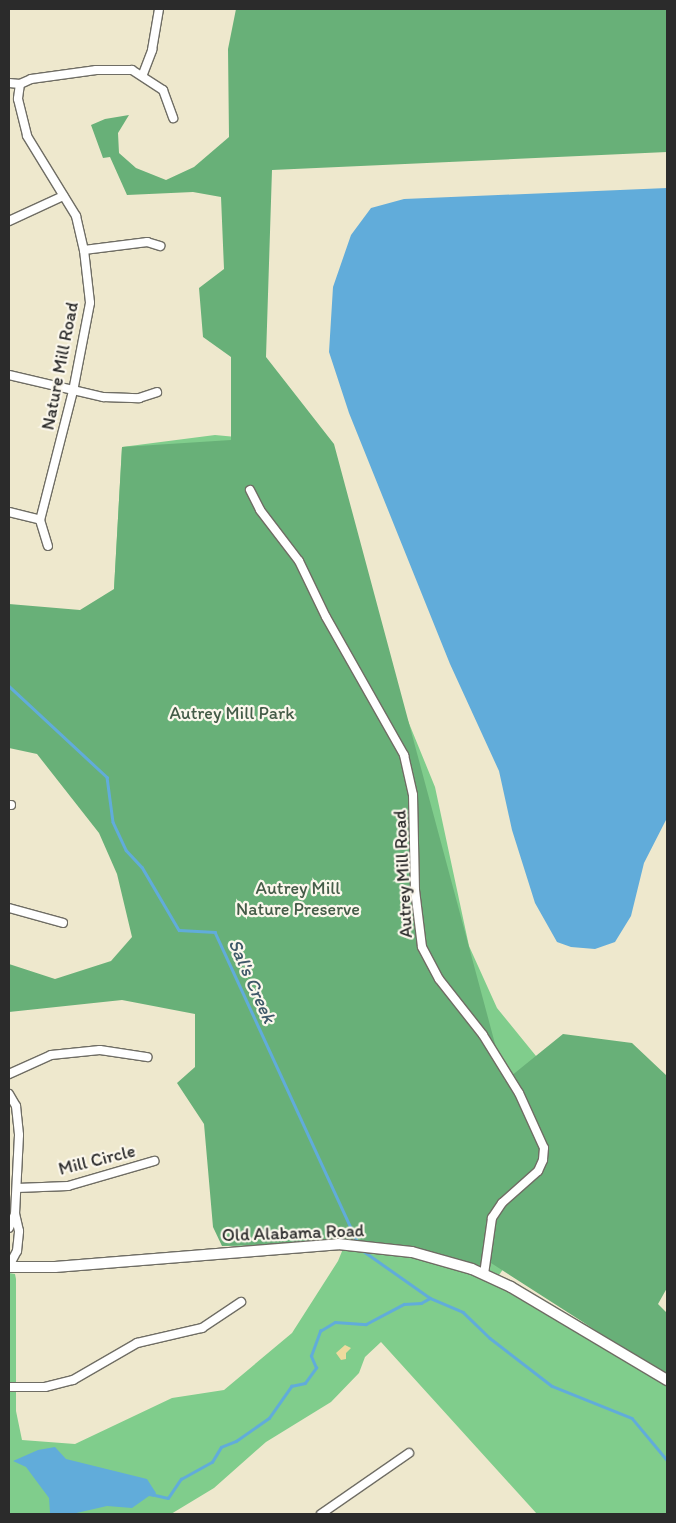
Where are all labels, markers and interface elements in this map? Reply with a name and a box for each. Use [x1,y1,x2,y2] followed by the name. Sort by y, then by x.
[37,300,83,432] street label: Nature Mill Road
[170,702,294,724] park label: Autrey Mill Park
[389,810,417,938] street label: Autrey Mill Road
[236,878,360,921] park label: Autrey Mill Nature Preserve
[223,935,281,1027] water label: Sal's Creek
[56,1140,138,1180] street label: Mill Circle
[221,1220,365,1246] street label: Old Alabama Road

